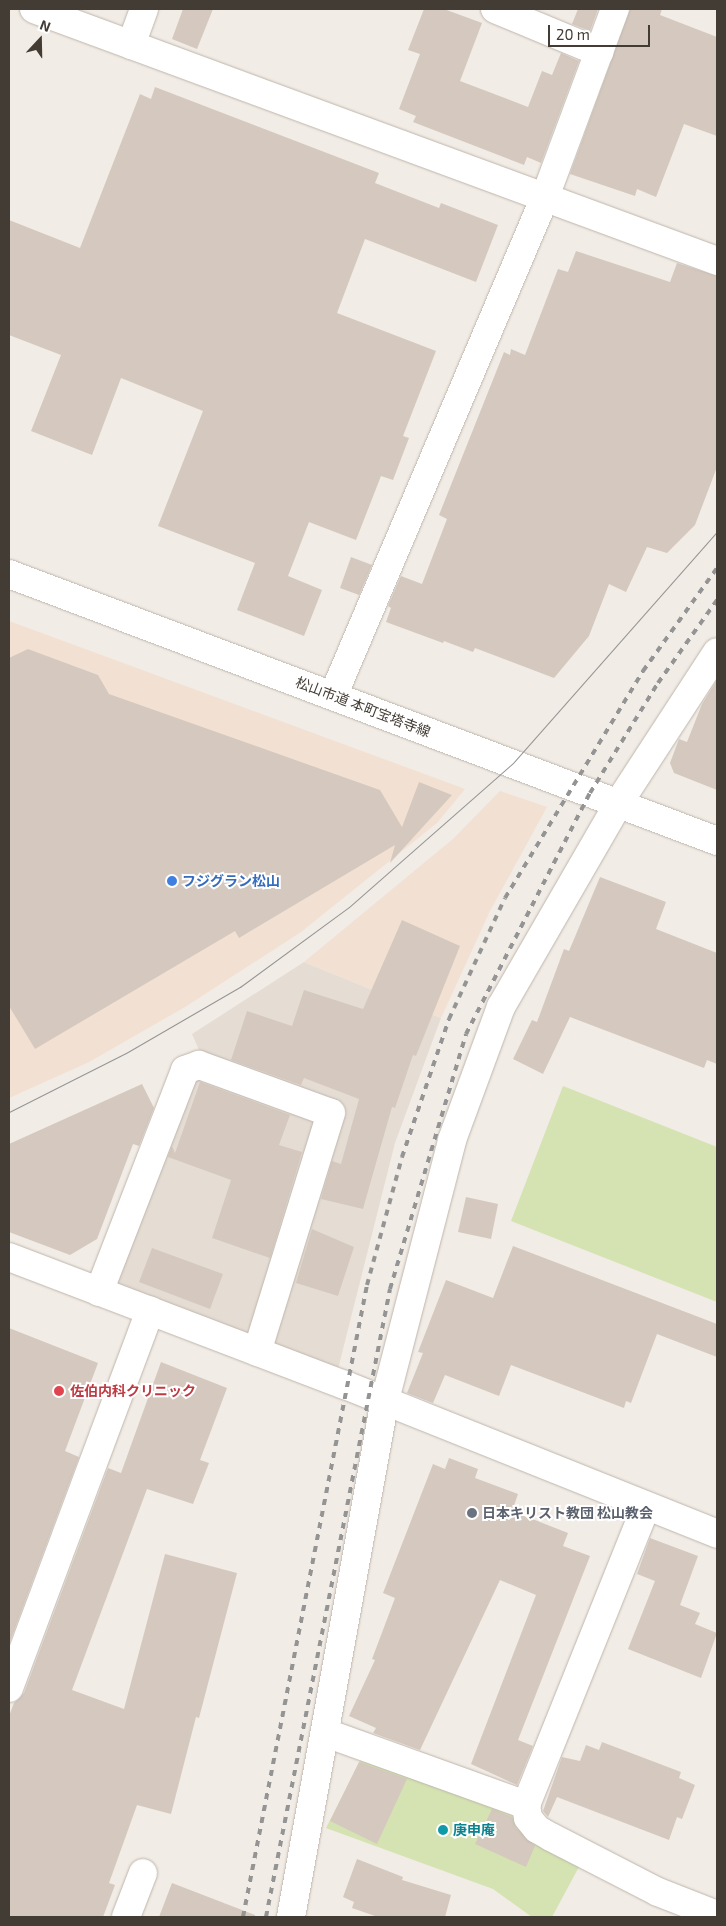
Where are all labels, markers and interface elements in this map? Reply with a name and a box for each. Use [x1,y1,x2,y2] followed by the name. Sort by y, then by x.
[15,15,65,65] north arrow
[551,15,654,47] scale bar
[38,16,53,35] text: N
[556,25,590,43] text: 20 m
[293,674,433,740] street label: 松山市道 本町宝塔寺線
[182,873,280,889] place label: フジグラン松山
[166,875,178,887] marker: フジグラン松山
[70,1383,196,1399] place label: 佐伯内科クリニック
[52,1384,66,1398] marker: 佐伯内科クリニック
[482,1505,653,1521] place label: 日本キリスト教団 松山教会
[466,1507,478,1519] marker: 日本キリスト教団 松山教会
[453,1822,495,1838] place label: 庚申庵
[437,1824,449,1836] marker: 庚申庵

